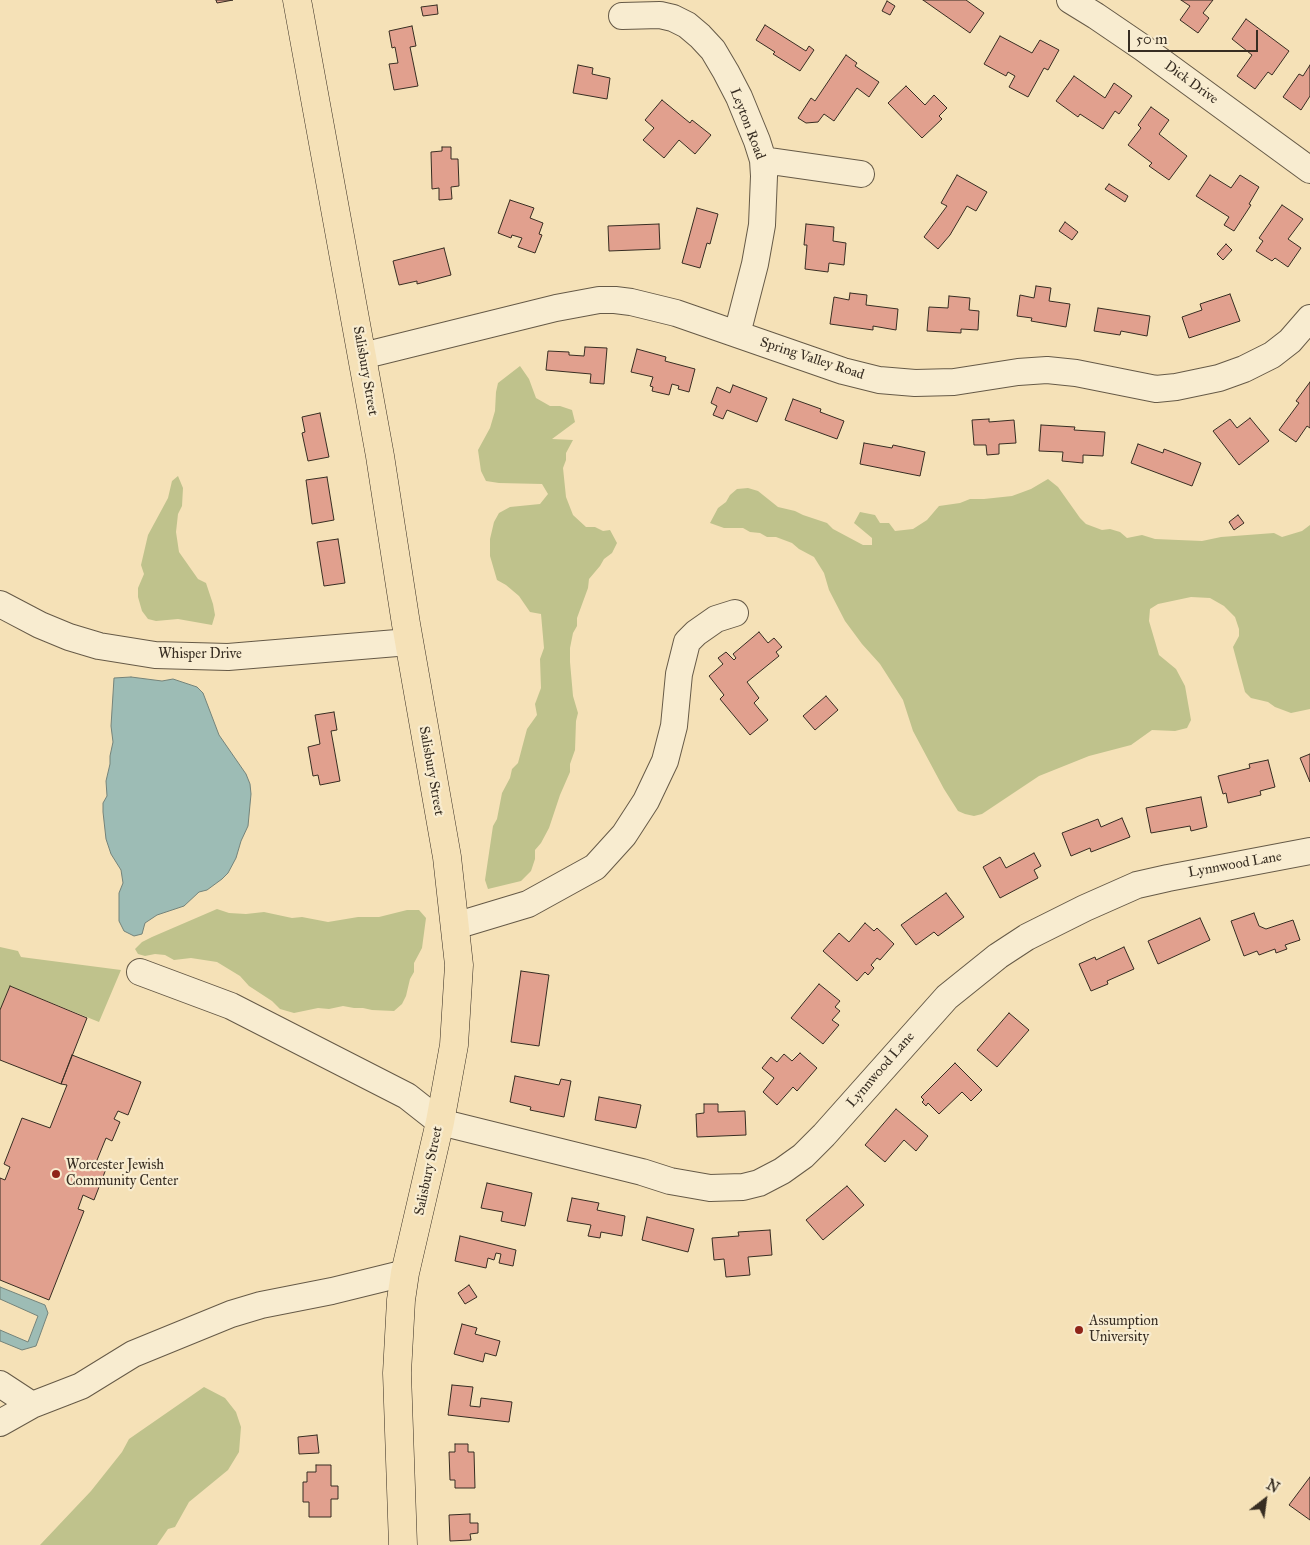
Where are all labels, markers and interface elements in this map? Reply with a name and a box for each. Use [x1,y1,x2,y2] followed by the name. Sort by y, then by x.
[1130,20,1260,52] scale bar
[1136,30,1168,48] text: 50 m
[1161,58,1221,108] street label: Dick Drive
[726,86,768,162] street label: Leyton Road
[349,325,381,417] street label: Salisbury Street
[758,334,866,384] street label: Spring Valley Road
[158,647,242,663] street label: Whisper Drive
[415,725,447,817] street label: Salisbury Street
[1187,848,1283,882] street label: Lynnwood Lane
[844,1029,918,1111] street label: Lynnwood Lane
[411,1125,447,1217] street label: Salisbury Street
[66,1158,178,1190] place label: Worcester Jewish Community Center
[50,1168,62,1180] marker: Worcester Jewish Community Center
[1089,1314,1158,1346] place label: Assumption University
[1073,1324,1085,1336] marker: Assumption University
[1240,1475,1290,1525] north arrow
[1263,1476,1282,1497] text: N

